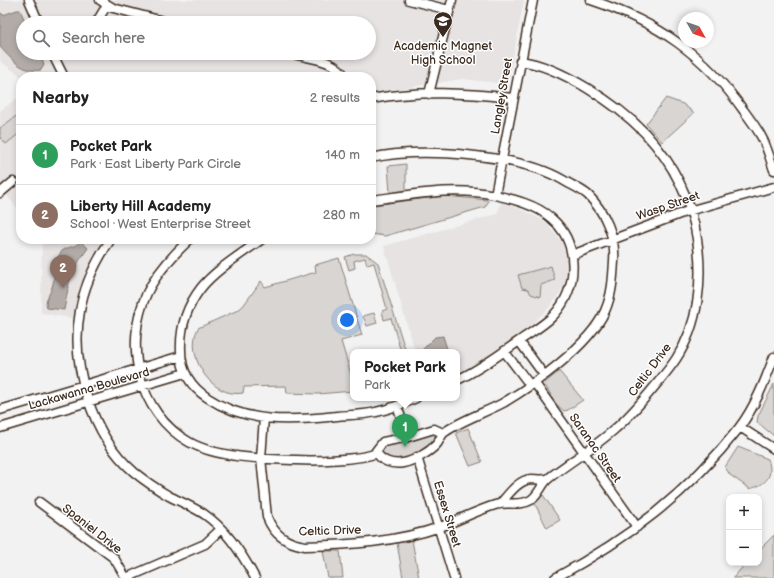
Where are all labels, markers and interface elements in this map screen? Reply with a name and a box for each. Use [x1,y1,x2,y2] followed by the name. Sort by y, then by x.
[432,10,454,38] school or university icon: Academic Magnet High School
[678,12,714,48] north arrow
[16,16,376,60] search box
[30,27,52,49] icon: search
[62,29,145,48] text: Search here
[394,39,492,68] place label: Academic Magnet High School
[488,56,516,135] street label: Langley Street
[32,88,89,108] text: Nearby
[310,90,360,106] text: 2 results
[70,137,152,156] text: Pocket Park
[42,147,48,163] text: 1
[325,147,360,163] text: 140 m
[70,156,241,172] text: Park · East Liberty Park Circle
[634,188,702,224] street label: Wasp Street
[70,197,211,216] text: Liberty Hill Academy
[41,207,49,223] text: 2
[323,207,360,223] text: 280 m
[70,216,251,232] text: School · West Enterprise Street
[50,255,76,288] pin: 2
[337,310,357,330] your location
[625,340,675,400] street label: Celtic Drive
[350,349,460,401] popup
[364,358,446,377] text: Pocket Park
[27,365,151,413] street label: Lackawanna Boulevard
[364,377,390,393] text: Park
[566,411,625,486] street label: Saranac Street
[392,414,418,447] pin: 1
[430,479,464,549] street label: Essex Street
[726,494,762,566] map controls
[726,494,762,530] button: +
[59,501,125,557] street label: Spaniel Drive
[298,522,362,540] street label: Celtic Drive
[726,530,762,566] button: −

